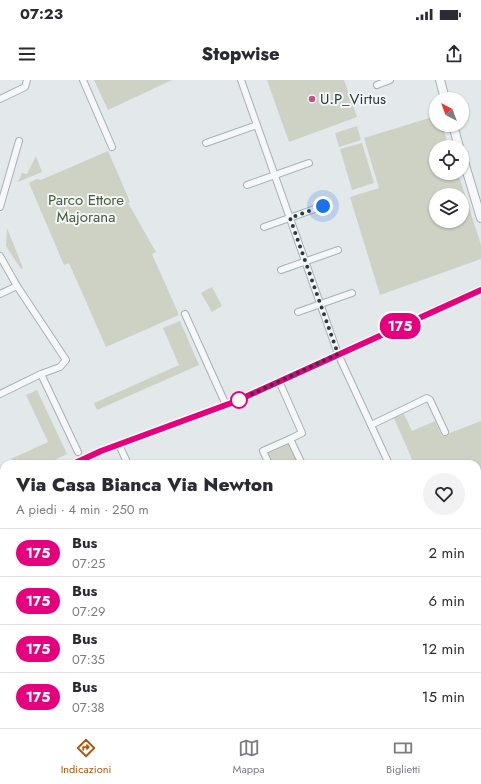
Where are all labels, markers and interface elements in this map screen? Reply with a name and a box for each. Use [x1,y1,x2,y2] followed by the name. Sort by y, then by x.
[20,3,63,25] text: 07:23
[201,41,280,67] text: Stopwise
[16,43,38,65] icon: menu
[443,43,465,65] icon: share
[320,88,386,110] place label: U.P_Virtus
[429,92,469,132] north arrow
[429,92,469,228] map controls
[307,94,317,104] marker: U.P_Virtus
[429,140,469,180] button: locate
[429,188,469,228] button: layers
[48,189,124,228] park label: Parco Ettore Majorana
[313,196,333,216] your location
[377,313,423,339] line badge: 175
[388,316,412,336] text: 175
[230,391,248,409] unlabelled marker
[16,471,273,498] text: Via Casa Bianca Via Newton
[423,473,465,515] button: heart
[16,500,149,519] text: A piedi · 4 min · 250 m
[72,532,97,554] text: Bus
[428,542,465,564] text: 2 min
[26,543,50,563] text: 175
[72,554,105,573] text: 07:25
[72,580,97,602] text: Bus
[428,590,465,612] text: 6 min
[26,591,50,611] text: 175
[72,602,105,621] text: 07:29
[72,628,97,650] text: Bus
[422,638,465,660] text: 12 min
[26,639,50,659] text: 175
[72,650,105,669] text: 07:35
[72,676,97,698] text: Bus
[422,686,465,708] text: 15 min
[26,687,50,707] text: 175
[72,698,105,717] text: 07:38
[61,737,111,777] tab: Indicazioni
[233,737,265,777] tab: Mappa
[386,737,420,777] tab: Biglietti

